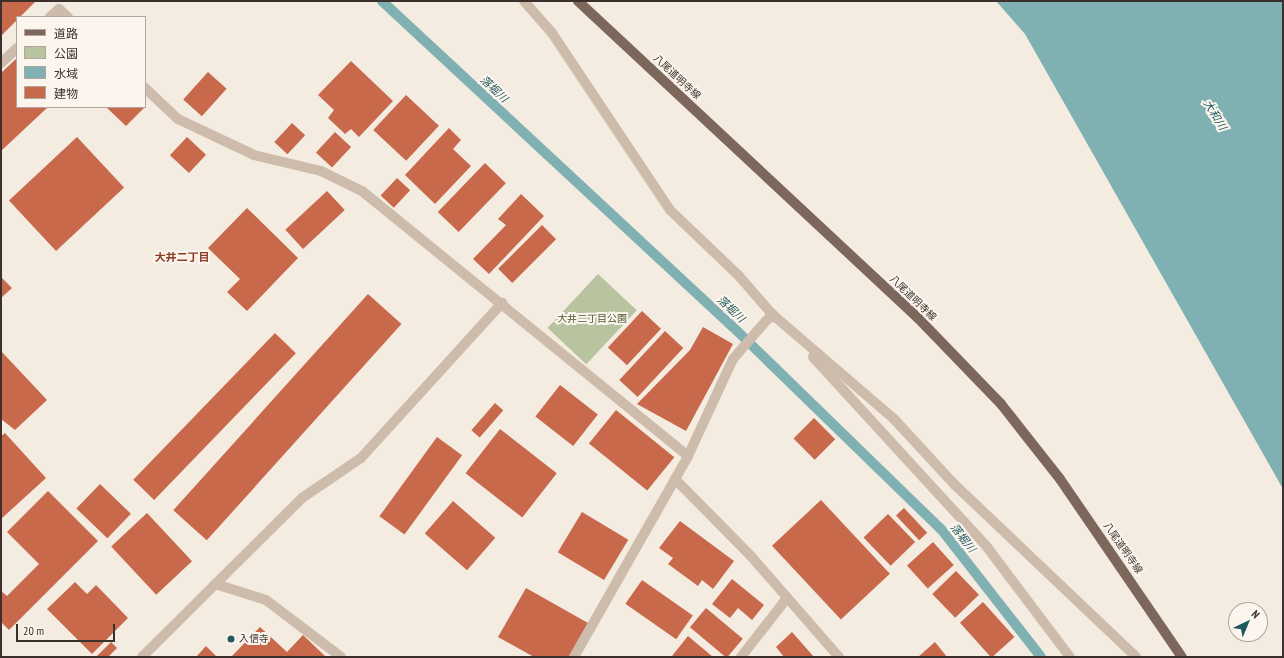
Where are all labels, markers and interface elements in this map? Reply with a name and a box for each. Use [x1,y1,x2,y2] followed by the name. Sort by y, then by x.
[16,16,146,108] legend
[54,26,78,41] text: 道路
[54,46,78,61] text: 公園
[651,52,703,102] street label: 八尾道明寺線
[54,66,78,81] text: 水域
[477,73,511,105] water label: 落堀川
[54,86,78,101] text: 建物
[1201,97,1229,133] water label: 大和川
[155,250,209,264] district label: 大井二丁目
[887,273,939,323] street label: 八尾道明寺線
[714,293,748,325] water label: 落堀川
[557,313,627,325] park label: 大井二丁目公園
[1101,520,1145,576] street label: 八尾道明寺線
[948,521,978,555] water label: 落堀川
[1228,602,1268,642] north arrow
[1249,607,1263,621] text: N
[18,616,117,642] scale bar
[23,623,44,638] text: 20 m
[239,633,269,645] place label: 入信寺
[226,634,236,644] marker: 入信寺

